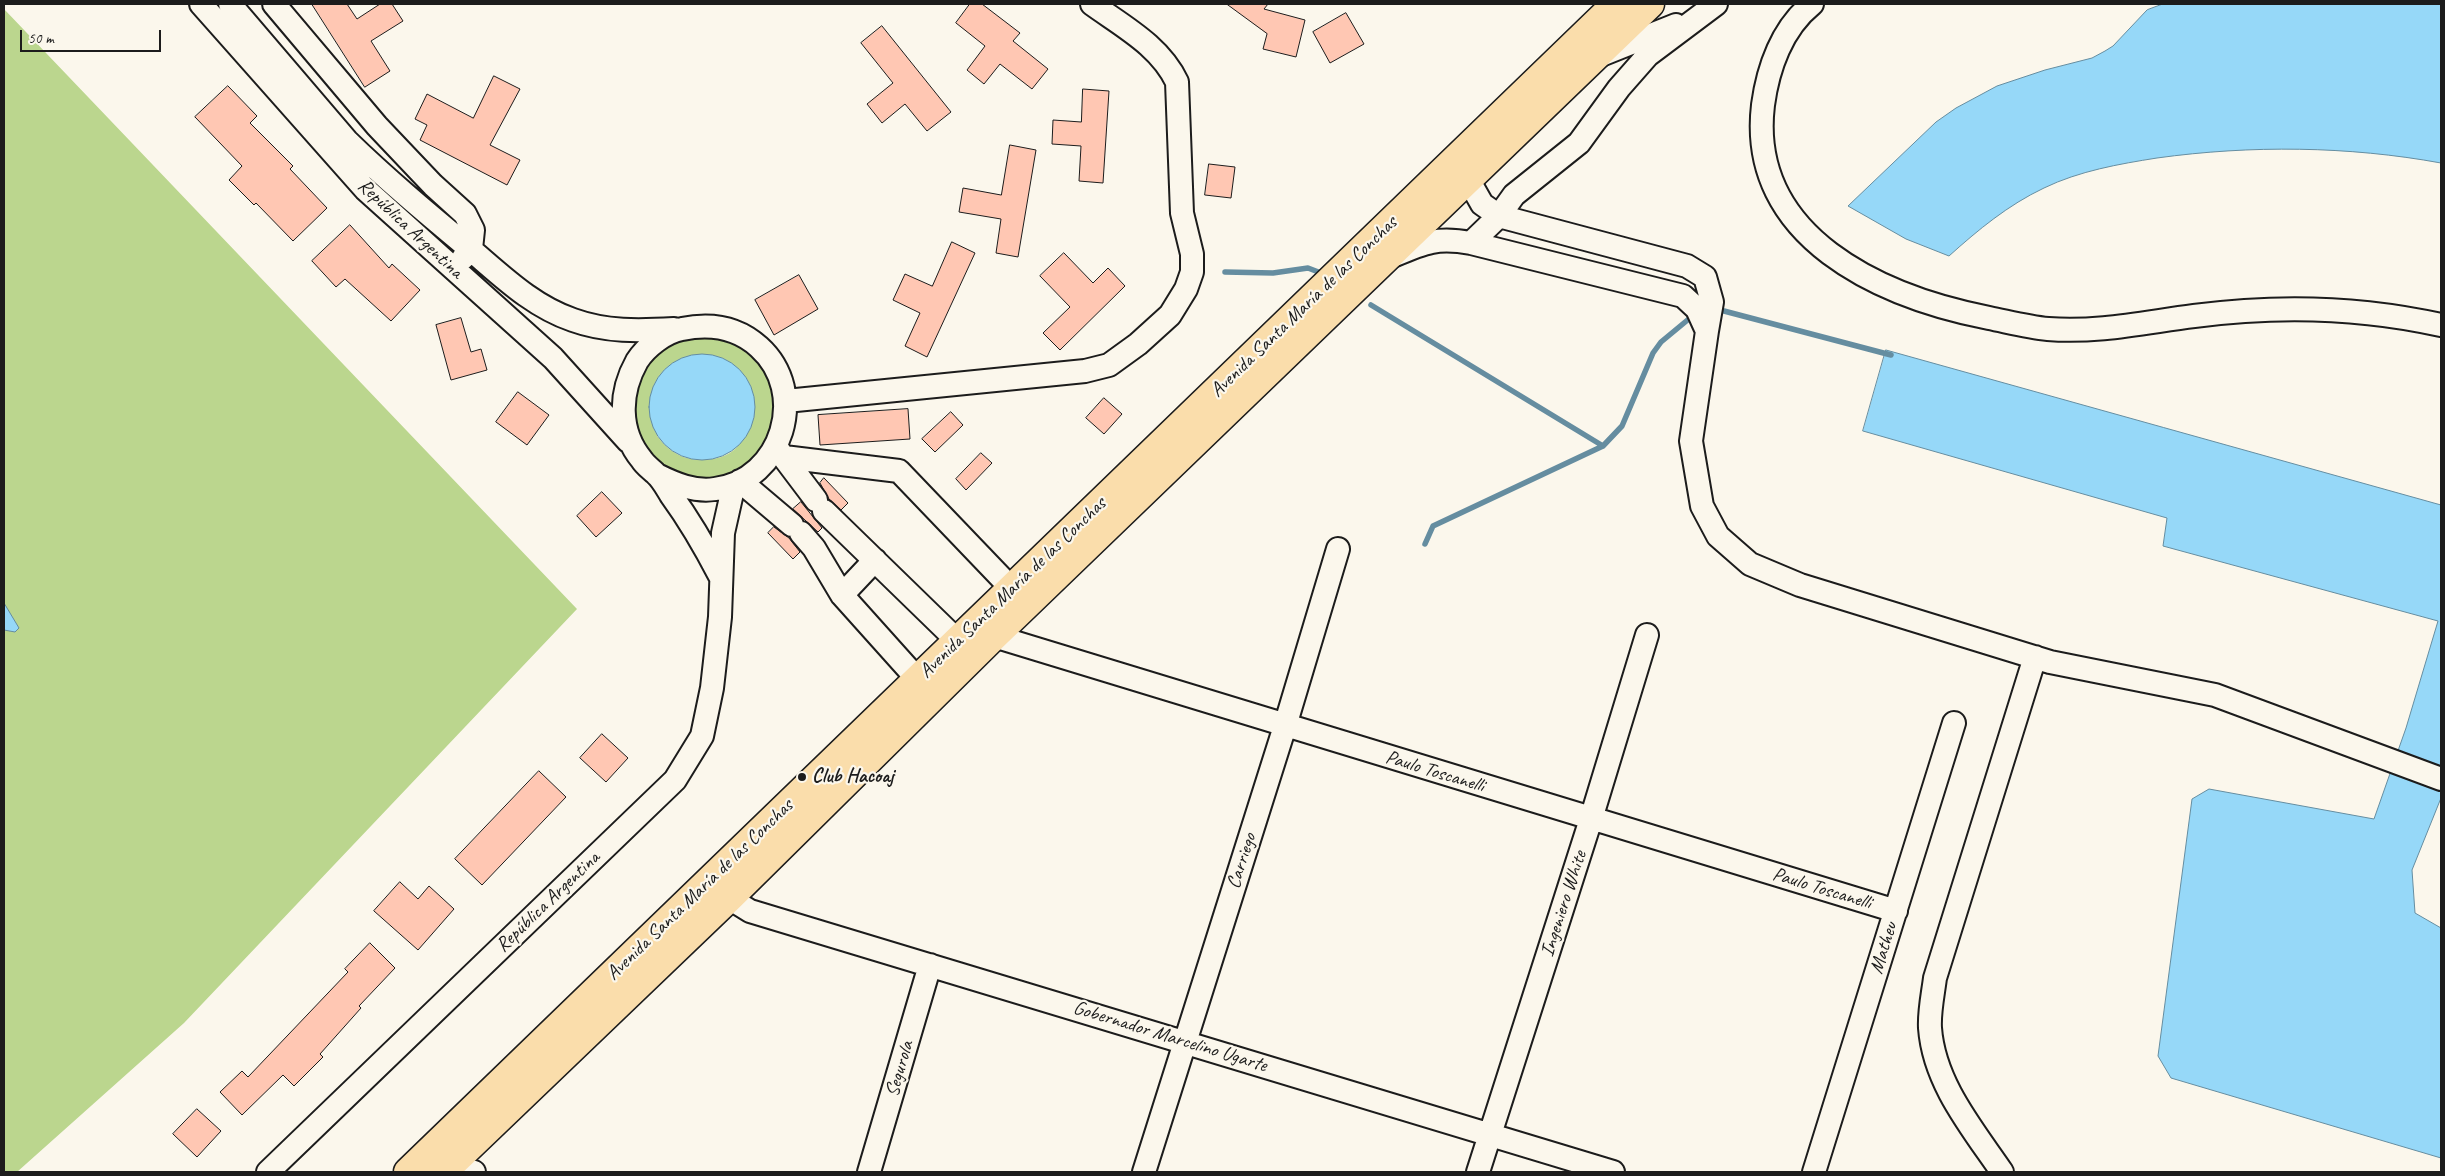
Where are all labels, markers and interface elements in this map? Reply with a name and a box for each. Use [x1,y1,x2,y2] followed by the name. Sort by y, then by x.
[22,20,164,52] scale bar
[28,29,54,48] text: 50 m
[352,174,468,284] street label: República Argentina
[1206,211,1402,403] street label: Avenida Santa María de las Conchas
[915,492,1111,684] street label: Avenida Santa María de las Conchas
[1383,746,1487,798] street label: Paulo Toscanelli
[812,765,894,789] place label: Club Hacoaj
[796,771,808,783] marker: Club Hacoaj
[602,794,798,986] street label: Avenida Santa María de las Conchas
[1222,830,1262,892] street label: Carriego
[491,846,605,958] street label: República Argentina
[1536,848,1592,960] street label: Ingeniero White
[1770,863,1874,915] street label: Paulo Toscanelli
[1865,919,1903,977] street label: Matheu
[1070,996,1270,1078] street label: Gobernador Marcelino Ugarte
[881,1038,919,1100] street label: Segurola

